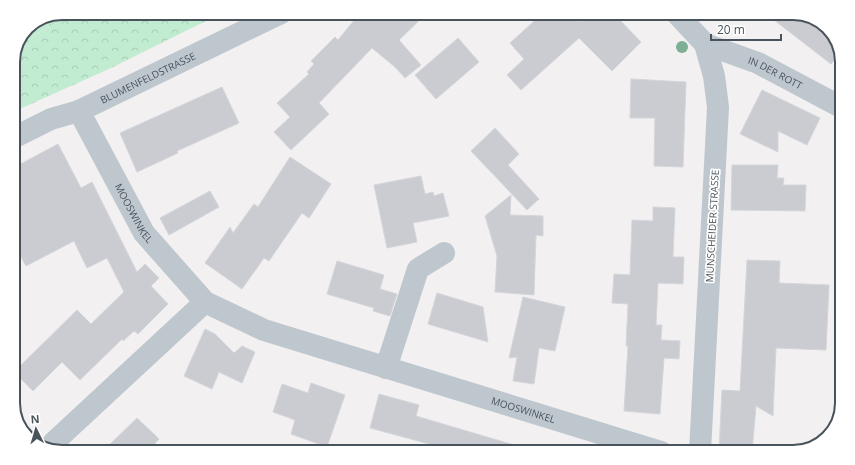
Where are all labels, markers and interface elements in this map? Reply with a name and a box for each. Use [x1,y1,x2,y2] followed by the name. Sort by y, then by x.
[711,16,781,42] scale bar
[717,21,745,38] text: 20 m
[98,49,198,107] street label: BLUMENFELDSTRASSE
[746,53,805,93] street label: IN DER ROTT
[702,169,722,283] street label: MUNSCHEIDER STRASSE
[112,181,157,246] street label: MOOSWINKEL
[490,393,557,426] street label: MOOSWINKEL
[16,409,56,449] north arrow
[30,411,40,426] text: N

